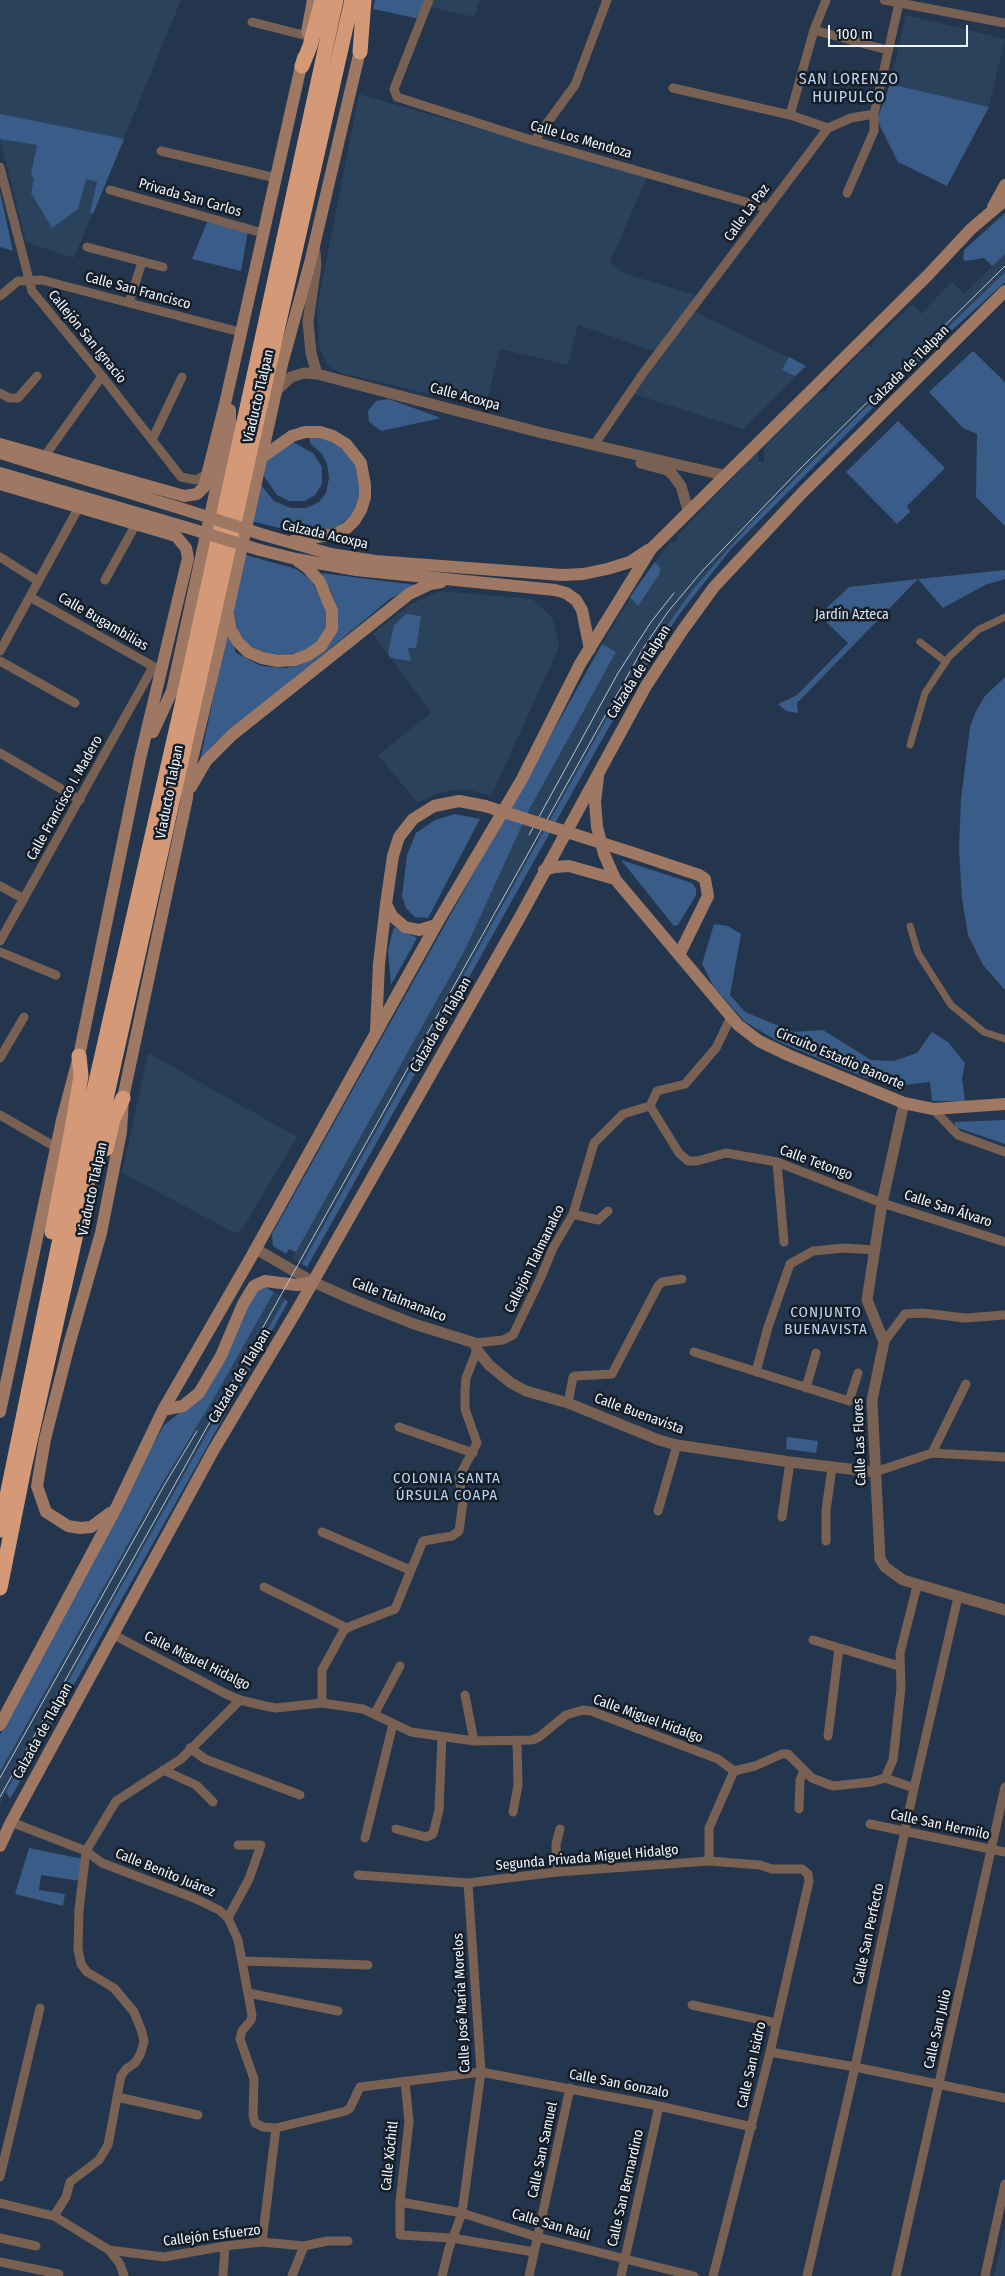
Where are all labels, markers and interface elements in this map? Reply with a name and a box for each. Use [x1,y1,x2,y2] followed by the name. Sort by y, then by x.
[830,15,970,47] scale bar
[836,25,873,43] text: 100 m
[797,70,901,108] district label: SAN LORENZO HUIPULCO
[528,117,634,163] street label: Calle Los Mendoza
[137,175,243,221] street label: Privada San Carlos
[721,181,773,245] street label: Calle La Paz
[83,269,193,313] street label: Calle San Francisco
[44,287,130,387] street label: Callejón San Ignacio
[865,322,953,410] street label: Calzada de Tlalpan
[240,348,278,444] street label: Viaducto Tlalpan
[428,380,502,414] street label: Calle Acoxpa
[280,517,370,553] street label: Calzada Acoxpa
[55,589,151,655] street label: Calle Bugambilias
[815,607,889,623] park label: Jardín Azteca
[604,622,674,722] street label: Calzada de Tlalpan
[24,733,106,863] street label: Calle Francisco I. Madero
[153,744,187,840] street label: Viaducto Tlalpan
[407,974,475,1076] street label: Calzada de Tlalpan
[773,1024,907,1094] street label: Circuito Estadio Banorte
[75,1141,111,1237] street label: Viaducto Tlalpan
[777,1142,855,1184] street label: Calle Tetongo
[902,1187,994,1231] street label: Calle San Álvaro
[502,1202,568,1316] street label: Callejón Tlalmanalco
[349,1274,449,1326] street label: Calle Tlalmanalco
[783,1304,869,1339] district label: CONJUNTO BUENAVISTA
[205,1326,275,1426] street label: Calzada de Tlalpan
[592,1390,686,1438] street label: Calle Buenavista
[850,1398,870,1486] street label: Calle Las Flores
[391,1470,503,1505] district label: COLONIA SANTA ÚRSULA COAPA
[141,1628,253,1694] street label: Calle Miguel Hidalgo
[10,1680,76,1782] street label: Calzada de Tlalpan
[591,1691,705,1747] street label: Calle Miguel Hidalgo
[889,1806,991,1844] street label: Calle San Hermilo
[495,1842,679,1874] street label: Segunda Privada Miguel Hidalgo
[112,1845,218,1901] street label: Calle Benito Juárez
[850,1882,888,1986] street label: Calle San Perfecto
[450,1933,474,2073] street label: Calle José María Morelos
[921,1987,955,2071] street label: Calle San Julio
[734,2020,770,2110] street label: Calle San Isidro
[568,2066,670,2102] street label: Calle San Gonzalo
[525,2100,561,2200] street label: Calle San Samuel
[378,2120,402,2192] street label: Calle Xóchitl
[604,2128,648,2248] street label: Calle San Bernardino
[510,2206,592,2244] street label: Calle San Raúl
[162,2222,262,2250] street label: Callejón Esfuerzo

